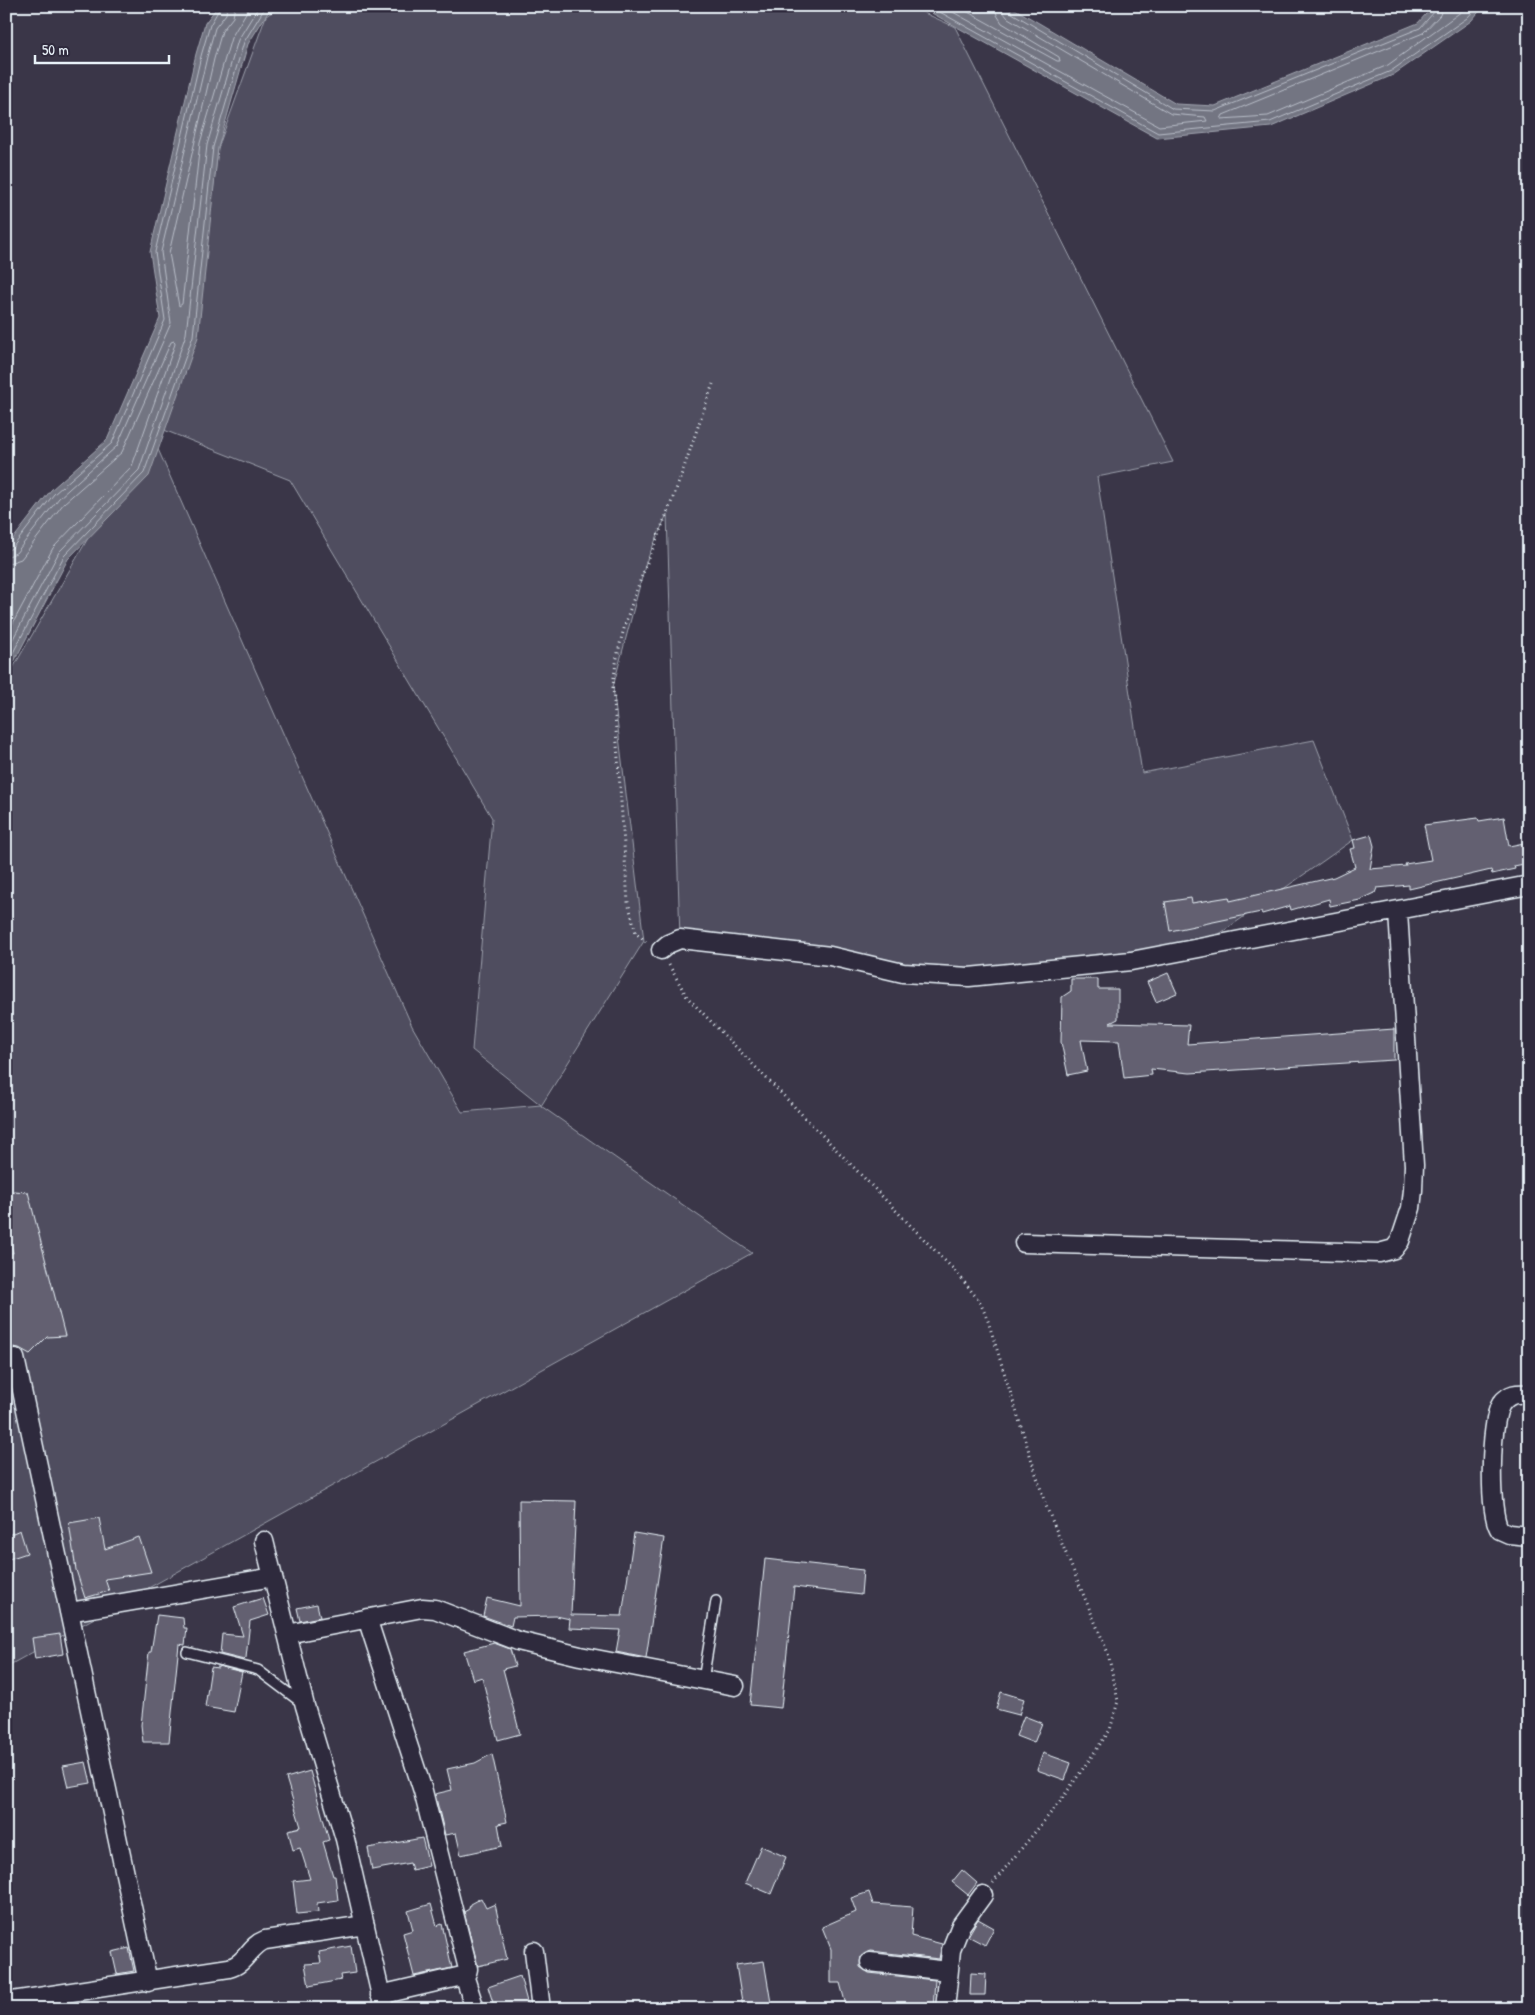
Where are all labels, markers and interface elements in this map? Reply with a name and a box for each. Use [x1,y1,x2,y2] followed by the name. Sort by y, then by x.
[35,32,169,64] scale bar
[42,39,69,60] text: 50 m

